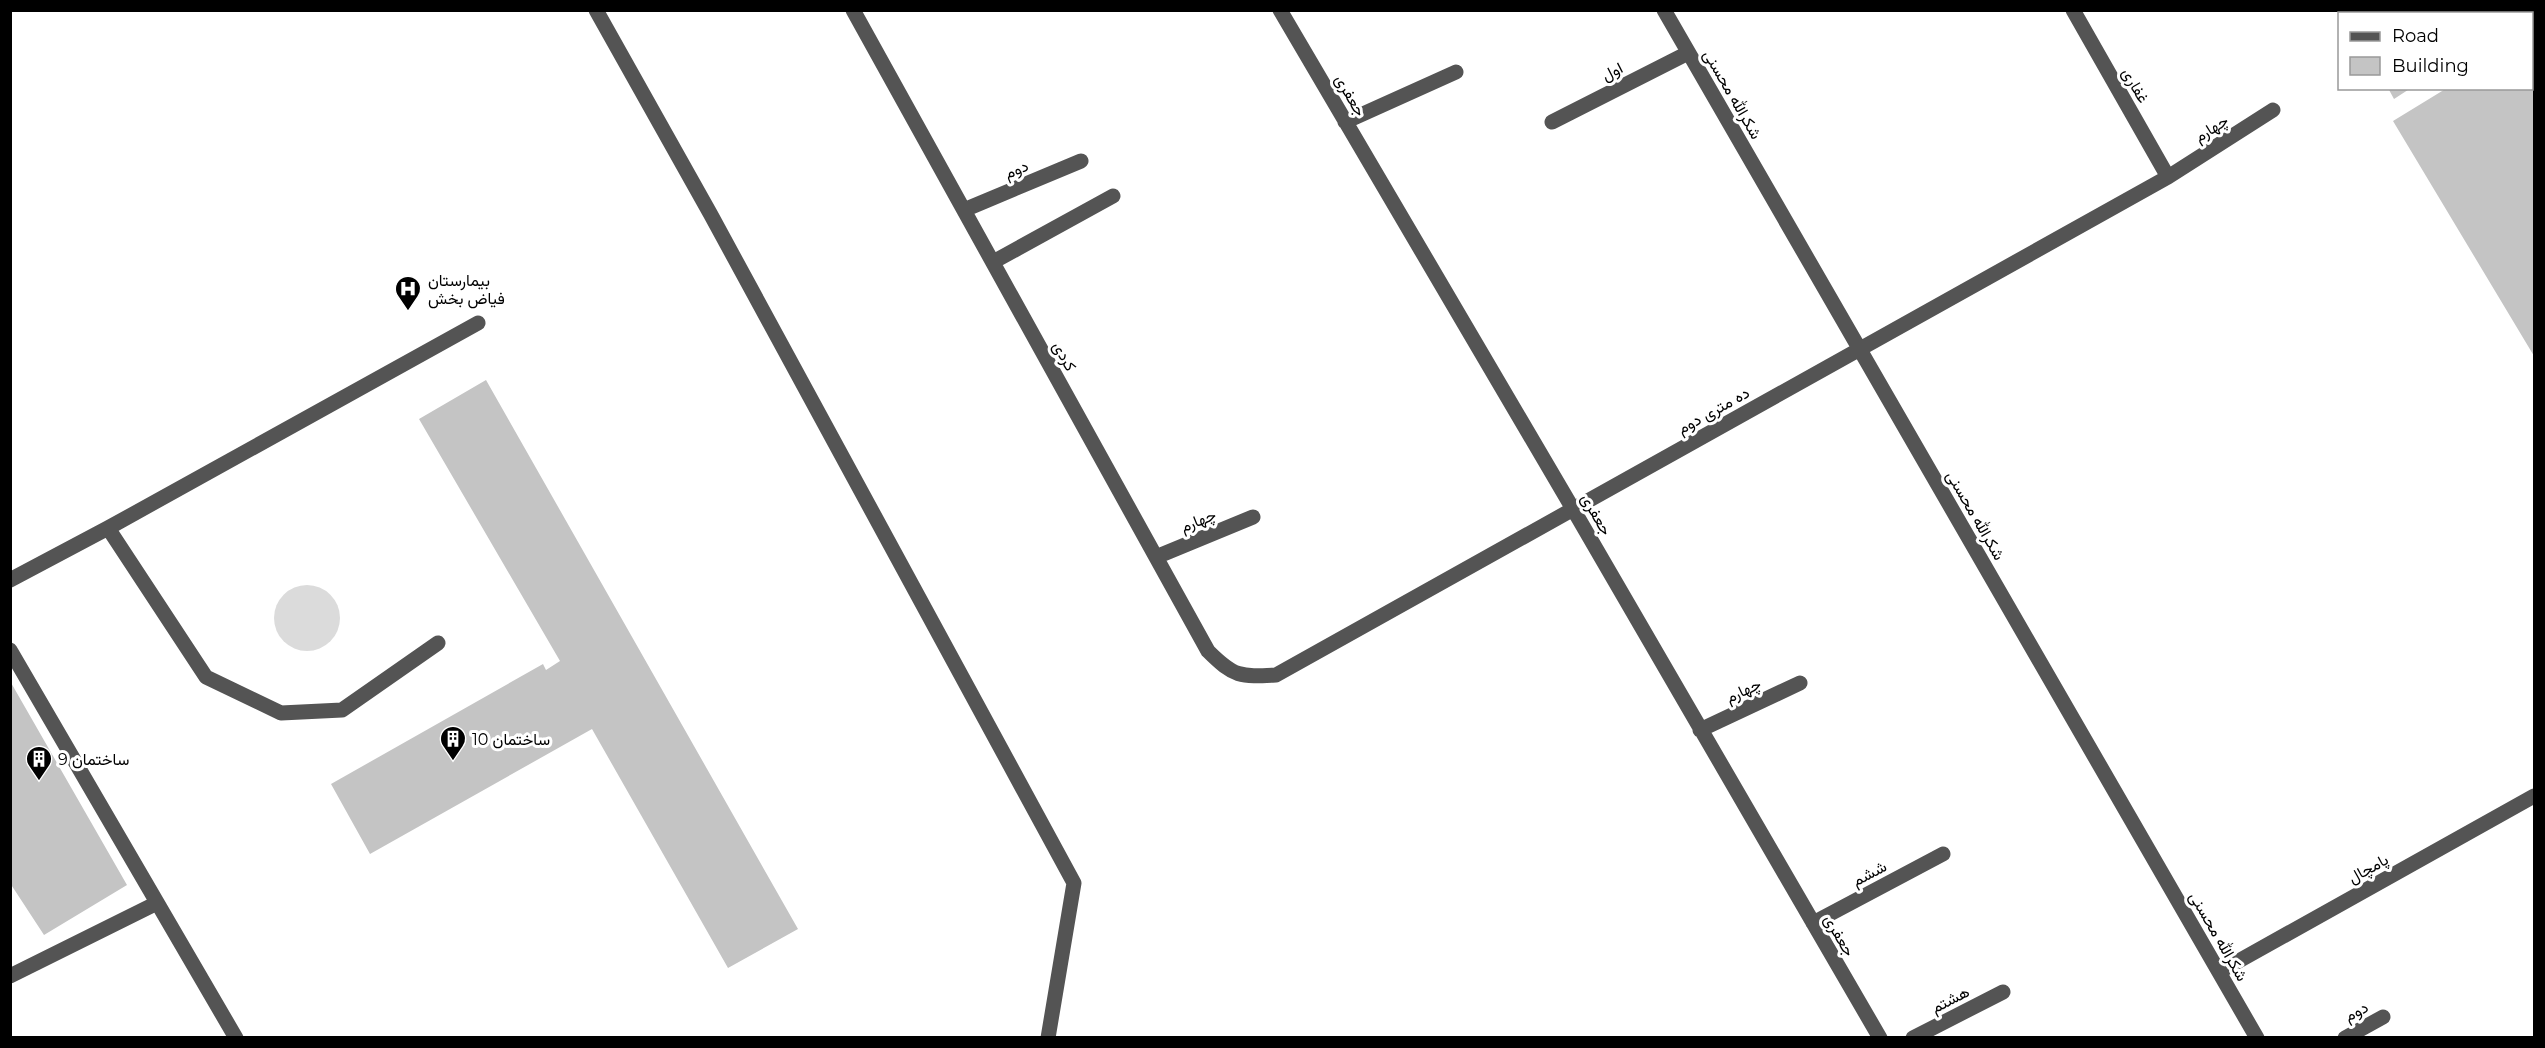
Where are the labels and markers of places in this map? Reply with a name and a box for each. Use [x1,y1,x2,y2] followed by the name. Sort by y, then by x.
[428,271,505,309] place label: بیمارستان فیاض بخش
[393,274,423,312] hospital icon: بیمارستان فیاض بخش
[438,724,468,762] building icon: ساختمان 10
[472,730,550,749] place label: ساختمان 10
[24,744,54,782] building icon: ساختمان 9
[58,750,129,769] place label: ساختمان 9

